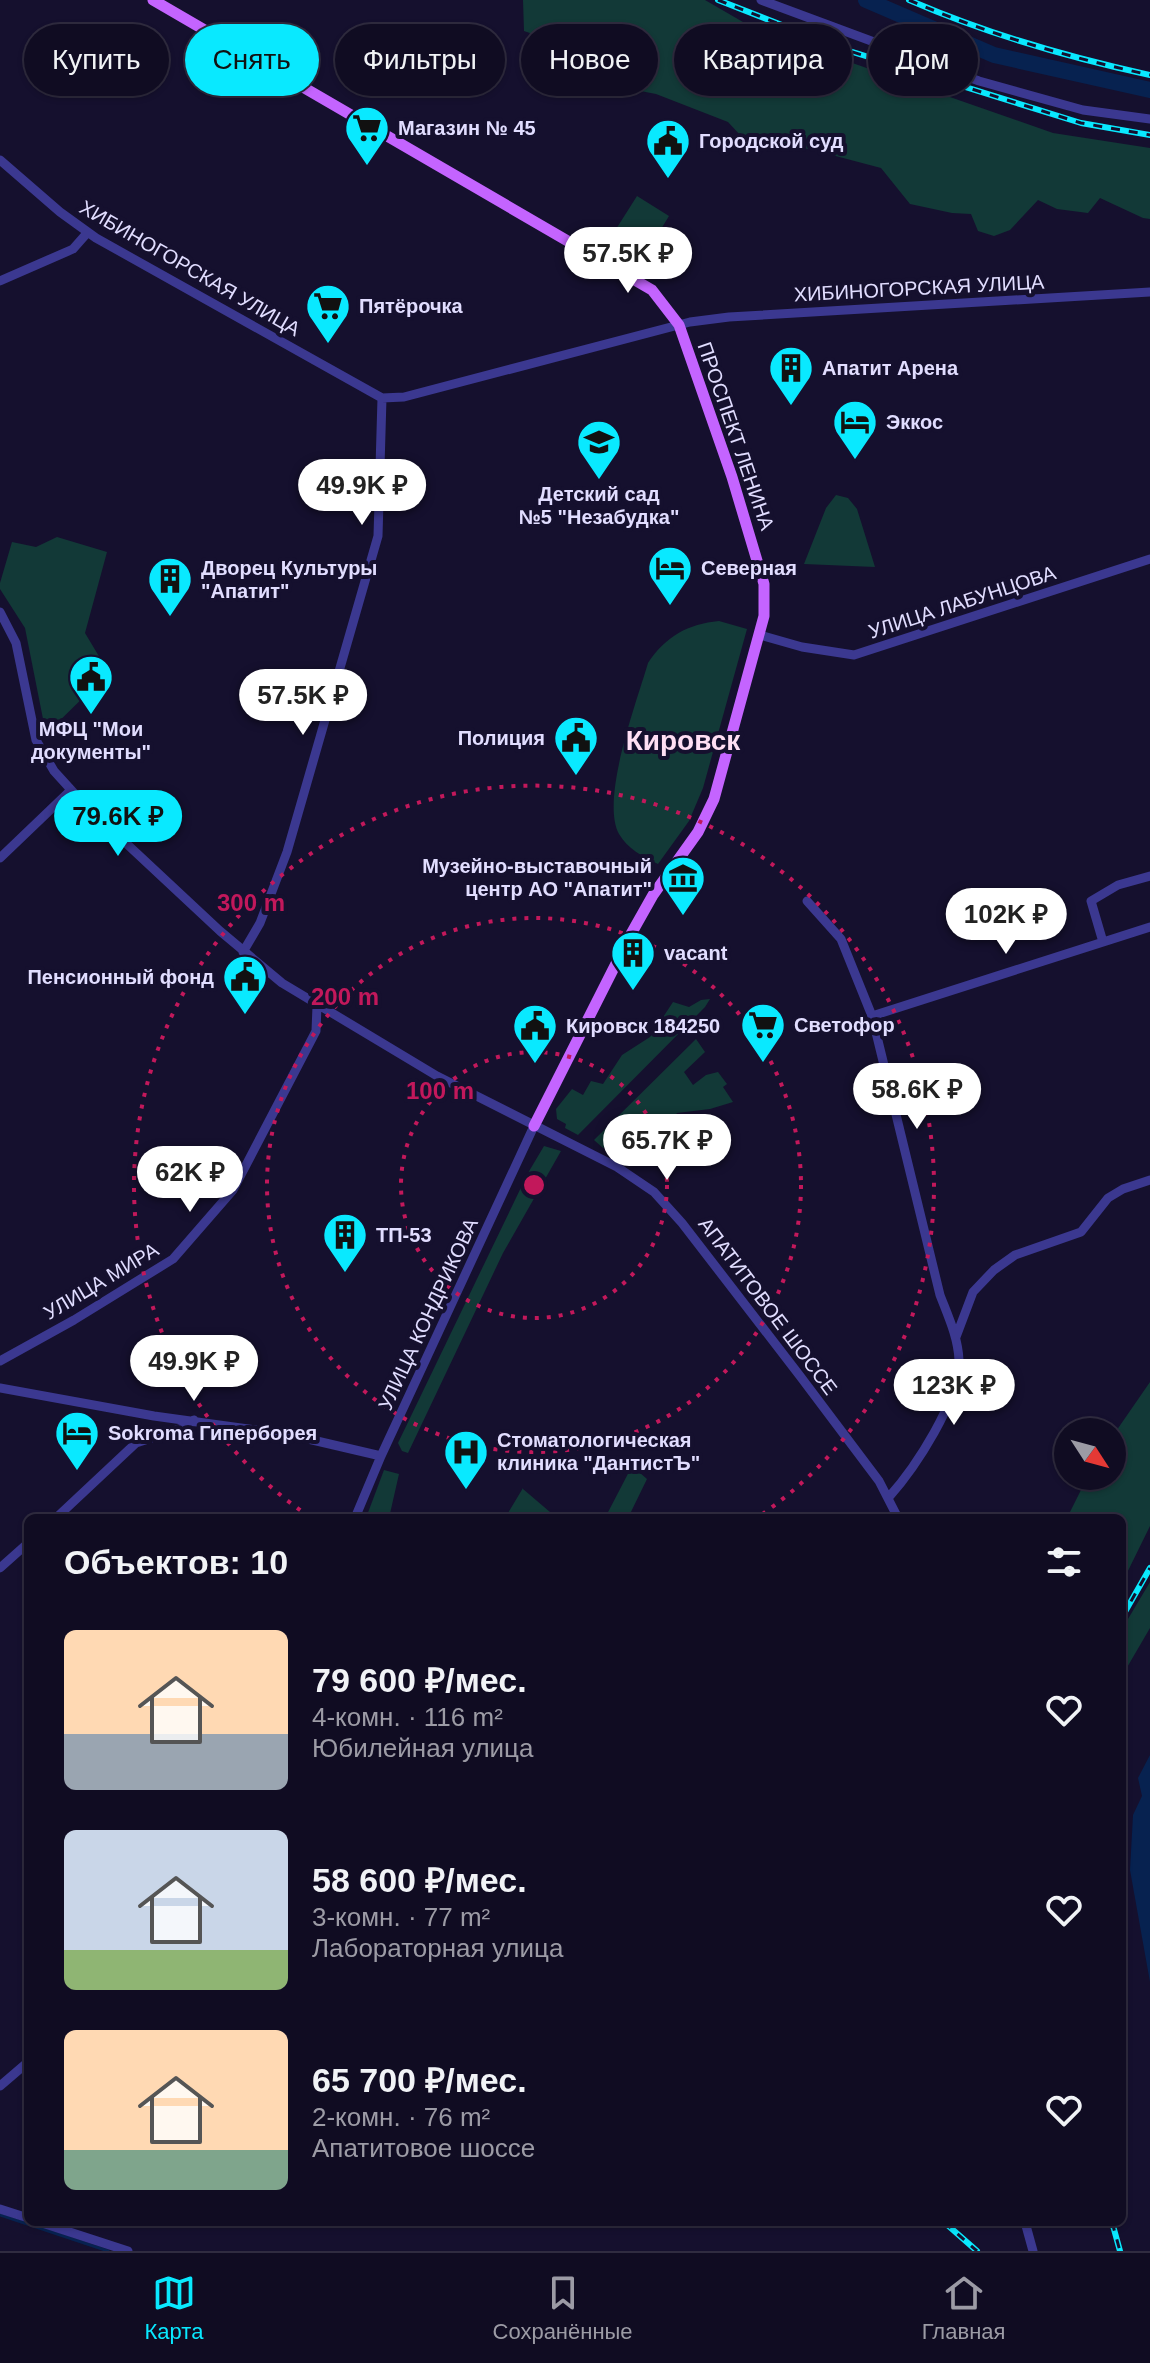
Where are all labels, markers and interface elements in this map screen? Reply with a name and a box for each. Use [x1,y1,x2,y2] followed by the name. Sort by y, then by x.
[24,24,169,96] chip: Купить
[185,24,319,96] chip: Снять
[335,24,505,96] chip: Фильтры
[521,24,658,96] chip: Новое
[674,24,852,96] chip: Квартира
[868,24,978,96] chip: Дом
[343,104,391,167] supermarket icon: Магазин № 45
[398,117,536,139] place label: Магазин № 45
[644,117,692,180] public building icon: Городской суд
[699,130,844,152] place label: Городской суд
[76,196,305,341] street label: ХИБИНОГОРСКАЯ УЛИЦА
[554,227,702,295] pin: 57.5K ₽
[582,238,674,268] text: 57.5K ₽
[793,270,1045,306] street label: ХИБИНОГОРСКАЯ УЛИЦА
[304,282,352,345] supermarket icon: Пятёрочка
[359,295,464,317] place label: Пятёрочка
[693,339,779,534] street label: ПРОСПЕКТ ЛЕНИНА
[767,344,815,407] building icon: Апатит Арена
[822,357,959,379] place label: Апатит Арена
[831,398,879,461] hotel icon: Эккос
[886,411,943,433] place label: Эккос
[575,418,623,481] school or university icon: Детский сад №5 "Незабудка"
[288,459,436,527] pin: 49.9K ₽
[316,470,408,500] text: 49.9K ₽
[519,483,679,528] place label: Детский сад №5 "Незабудка"
[646,544,694,607] hotel icon: Северная
[146,555,194,618] building icon: Дворец Культуры "Апатит"
[201,557,377,602] place label: Дворец Культуры "Апатит"
[701,557,797,579] place label: Северная
[866,561,1059,643] street label: УЛИЦА ЛАБУНЦОВА
[67,653,115,716] public building icon: МФЦ "Мои документы"
[229,669,377,737] pin: 57.5K ₽
[257,680,349,710] text: 57.5K ₽
[552,714,600,777] public building icon: Полиция
[31,718,151,763] place label: МФЦ "Мои документы"
[626,725,741,756] district label: Кировск
[458,727,545,749] place label: Полиция
[44,790,192,858] pin: 79.6K ₽
[72,801,164,831] text: 79.6K ₽
[659,854,707,917] museum icon: Музейно-выставочный центр АО "Апатит"
[422,855,652,900] place label: Музейно-выставочный центр АО "Апатит"
[941,888,1071,956] pin: 102K ₽
[217,889,285,916] text: 300 m
[964,899,1048,929] text: 102K ₽
[609,929,657,992] building icon: vacant
[664,942,728,964] place label: vacant
[221,953,269,1016] public building icon: Пенсионный фонд
[27,966,214,988] place label: Пенсионный фонд
[311,983,379,1010] text: 200 m
[739,1001,787,1064] supermarket icon: Светофор
[511,1002,559,1065] public building icon: Кировск 184250
[794,1014,895,1036] place label: Светофор
[566,1015,720,1037] place label: Кировск 184250
[843,1063,991,1131] pin: 58.6K ₽
[871,1074,963,1104] text: 58.6K ₽
[406,1077,474,1104] text: 100 m
[593,1114,741,1182] pin: 65.7K ₽
[621,1125,713,1155] text: 65.7K ₽
[134,1146,246,1214] pin: 62K ₽
[155,1157,225,1187] text: 62K ₽
[520,1171,548,1199] centre of rings
[321,1211,369,1274] building icon: ТП-53
[694,1213,842,1399] street label: АПАТИТОВОЕ ШОССЕ
[374,1214,482,1413] street label: УЛИЦА КОНДРИКОВА
[376,1224,432,1246] place label: ТП-53
[40,1238,163,1324] street label: УЛИЦА МИРА
[120,1335,268,1403] pin: 49.9K ₽
[148,1346,240,1376] text: 49.9K ₽
[889,1359,1019,1427] pin: 123K ₽
[912,1370,996,1400] text: 123K ₽
[53,1409,101,1472] hotel icon: Sokroma Гиперборея
[1054,1418,1126,1490] north arrow
[1054,1418,1126,1490] map controls
[108,1422,317,1444] place label: Sokroma Гиперборея
[442,1428,490,1491] hospital icon: Стоматологическая клиника "ДантистЪ"
[497,1429,700,1474] place label: Стоматологическая клиника "ДантистЪ"
[1042,1540,1086,1584] icon: filters
[64,1543,288,1581] text: Объектов: 10
[312,1661,527,1699] text: 79 600 ₽/мес.
[128,1662,224,1758] icon: home
[1042,1688,1086,1732] icon: heart
[312,1702,503,1732] text: 4-комн. · 116 m²
[312,1733,533,1763] text: Юбилейная улица
[312,1861,527,1899] text: 58 600 ₽/мес.
[128,1862,224,1958] icon: home
[1042,1888,1086,1932] icon: heart
[312,1902,490,1932] text: 3-комн. · 77 m²
[312,1933,563,1963] text: Лабораторная улица
[312,2061,527,2099] text: 65 700 ₽/мес.
[128,2062,224,2158] icon: home
[1042,2088,1086,2132] icon: heart
[312,2102,490,2132] text: 2-комн. · 76 m²
[312,2133,535,2163] text: Апатитовое шоссе
[145,2271,203,2345] tab: Карта
[493,2271,633,2345] tab: Сохранённые
[922,2271,1005,2345] tab: Главная

